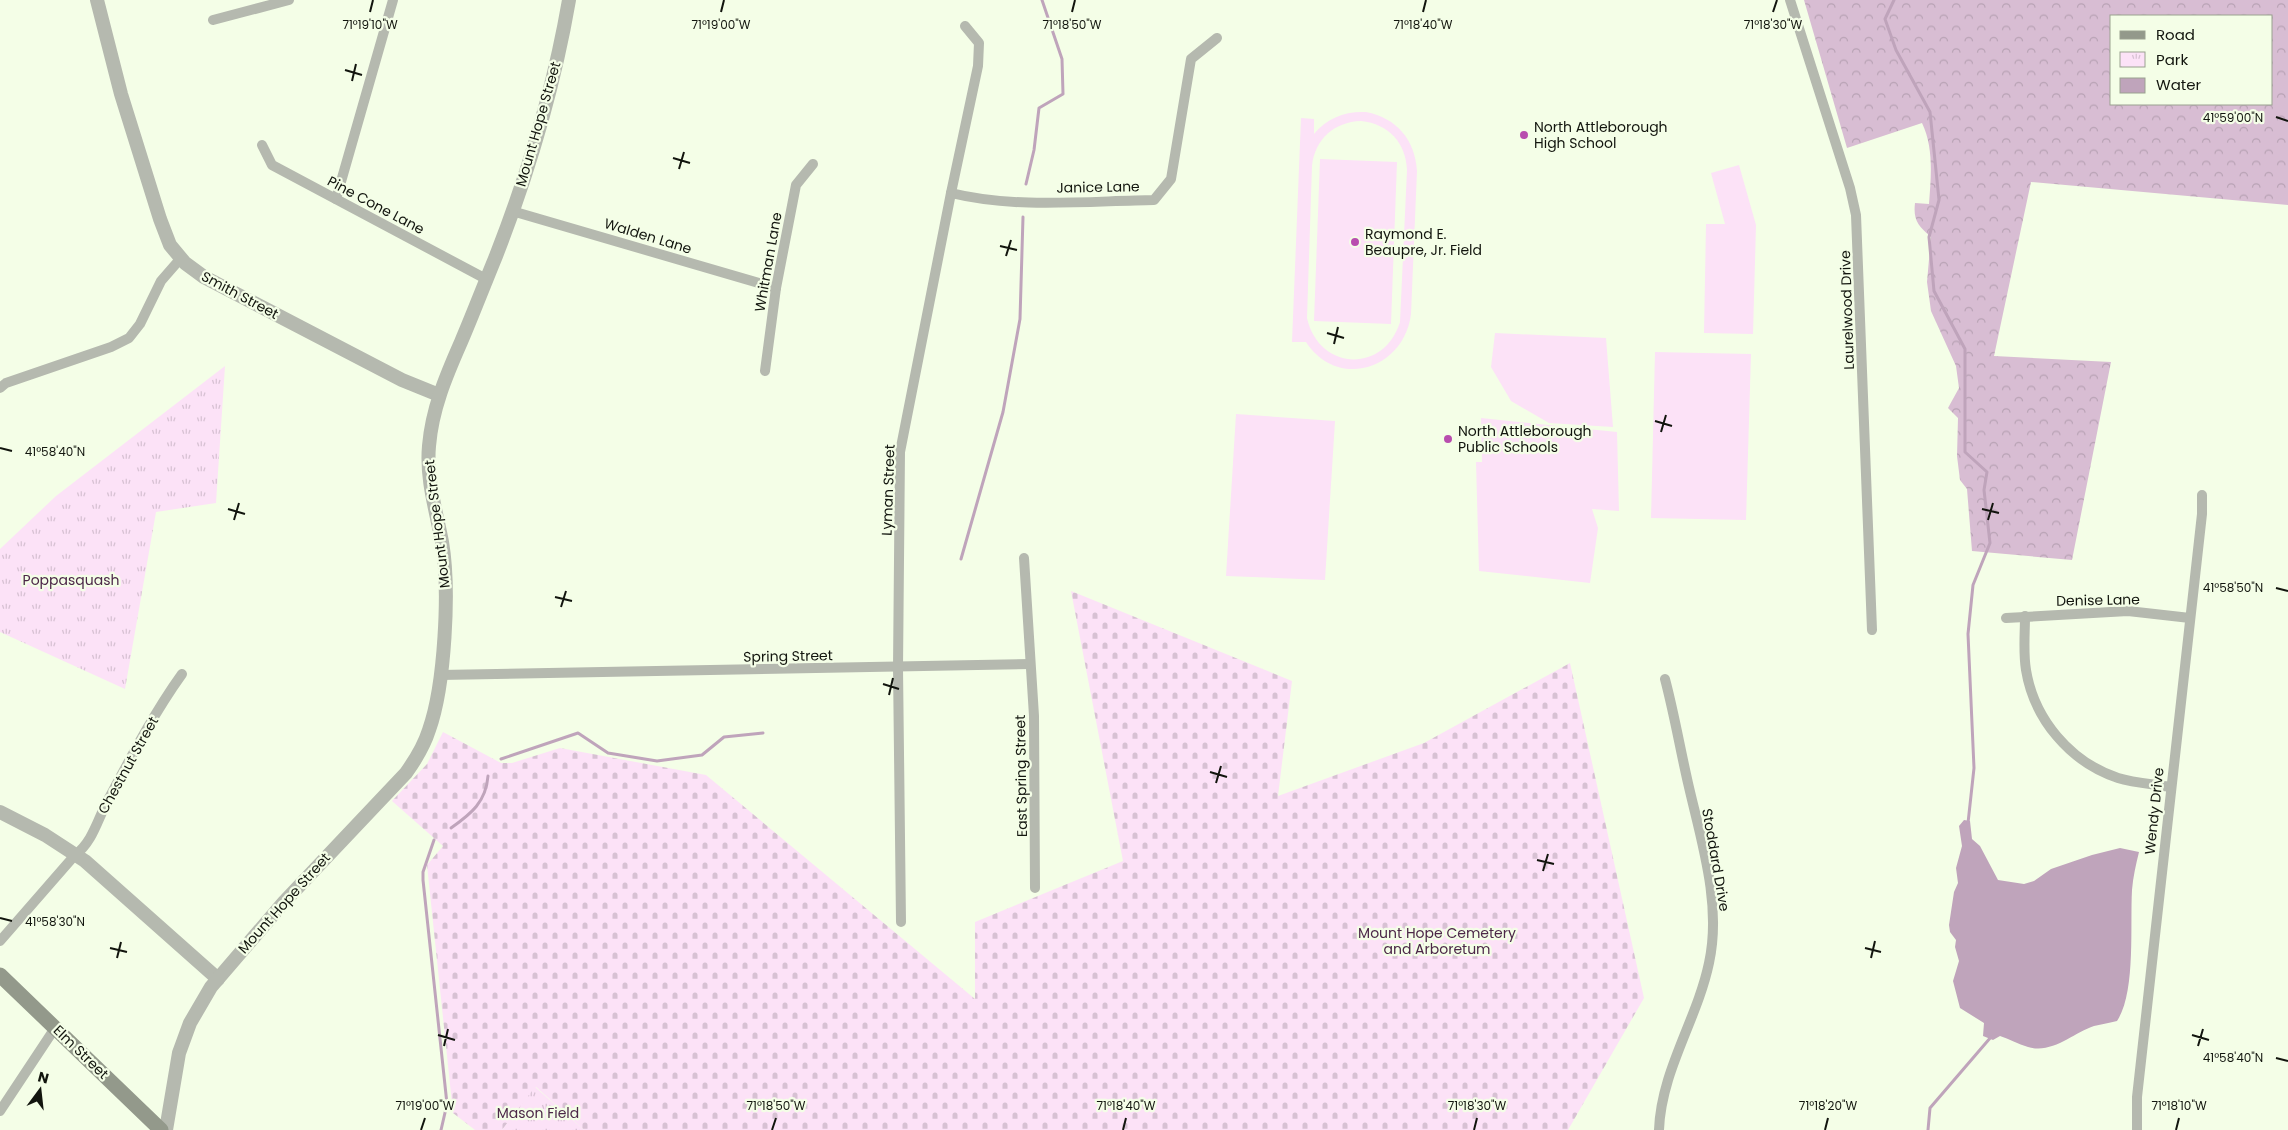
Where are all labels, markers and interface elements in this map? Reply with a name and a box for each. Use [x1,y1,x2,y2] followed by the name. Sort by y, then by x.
[2110,15,2273,105] legend
[342,16,398,33] text: 71°19'10"W
[692,16,751,33] text: 71°19'00"W
[1043,16,1102,33] text: 71°18'50"W
[1394,16,1453,33] text: 71°18'40"W
[1744,16,1803,33] text: 71°18'30"W
[2156,24,2195,45] text: Road
[2156,49,2188,70] text: Park
[511,59,565,189] street label: Mount Hope Street
[2156,74,2202,95] text: Water
[2203,109,2263,126] text: 41°59'00"N
[1534,117,1668,153] place label: North Attleborough High School
[1518,129,1530,141] marker: North Attleborough High School
[324,171,428,239] street label: Pine Cone Lane
[1056,176,1140,198] street label: Janice Lane
[749,210,787,313] street label: Whitman Lane
[602,213,695,259] street label: Walden Lane
[1365,224,1482,260] place label: Raymond E. Beaupre, Jr. Field
[1349,236,1361,248] marker: Raymond E. Beaupre, Jr. Field
[1835,250,1859,370] street label: Laurelwood Drive
[198,266,282,324] street label: Smith Street
[1458,421,1592,457] place label: North Attleborough Public Schools
[1442,433,1454,445] marker: North Attleborough Public Schools
[25,443,85,460] text: 41°58'40"N
[876,444,900,536] street label: Lyman Street
[419,459,455,589] street label: Mount Hope Street
[23,570,119,590] park label: Poppasquash
[2203,579,2263,596] text: 41°58'50"N
[2056,589,2140,611] street label: Denise Lane
[743,645,833,667] street label: Spring Street
[93,713,163,817] street label: Chestnut Street
[1010,715,1032,837] street label: East Spring Street
[2139,766,2169,856] street label: Wendy Drive
[1697,807,1735,913] street label: Stoddard Drive
[233,848,335,958] street label: Mount Hope Street
[25,913,85,930] text: 41°58'30"N
[1358,923,1516,959] park label: Mount Hope Cemetery and Arboretum
[49,1021,113,1083] street label: Elm Street
[2203,1049,2263,1066] text: 41°58'40"N
[15,1065,65,1115] north arrow
[36,1066,51,1088] text: N
[396,1097,455,1114] text: 71°19'00"W
[747,1097,806,1114] text: 71°18'50"W
[1097,1097,1156,1114] text: 71°18'40"W
[1448,1097,1507,1114] text: 71°18'30"W
[1799,1097,1857,1114] text: 71°18'20"W
[2151,1097,2207,1114] text: 71°18'10"W
[497,1103,579,1123] park label: Mason Field

